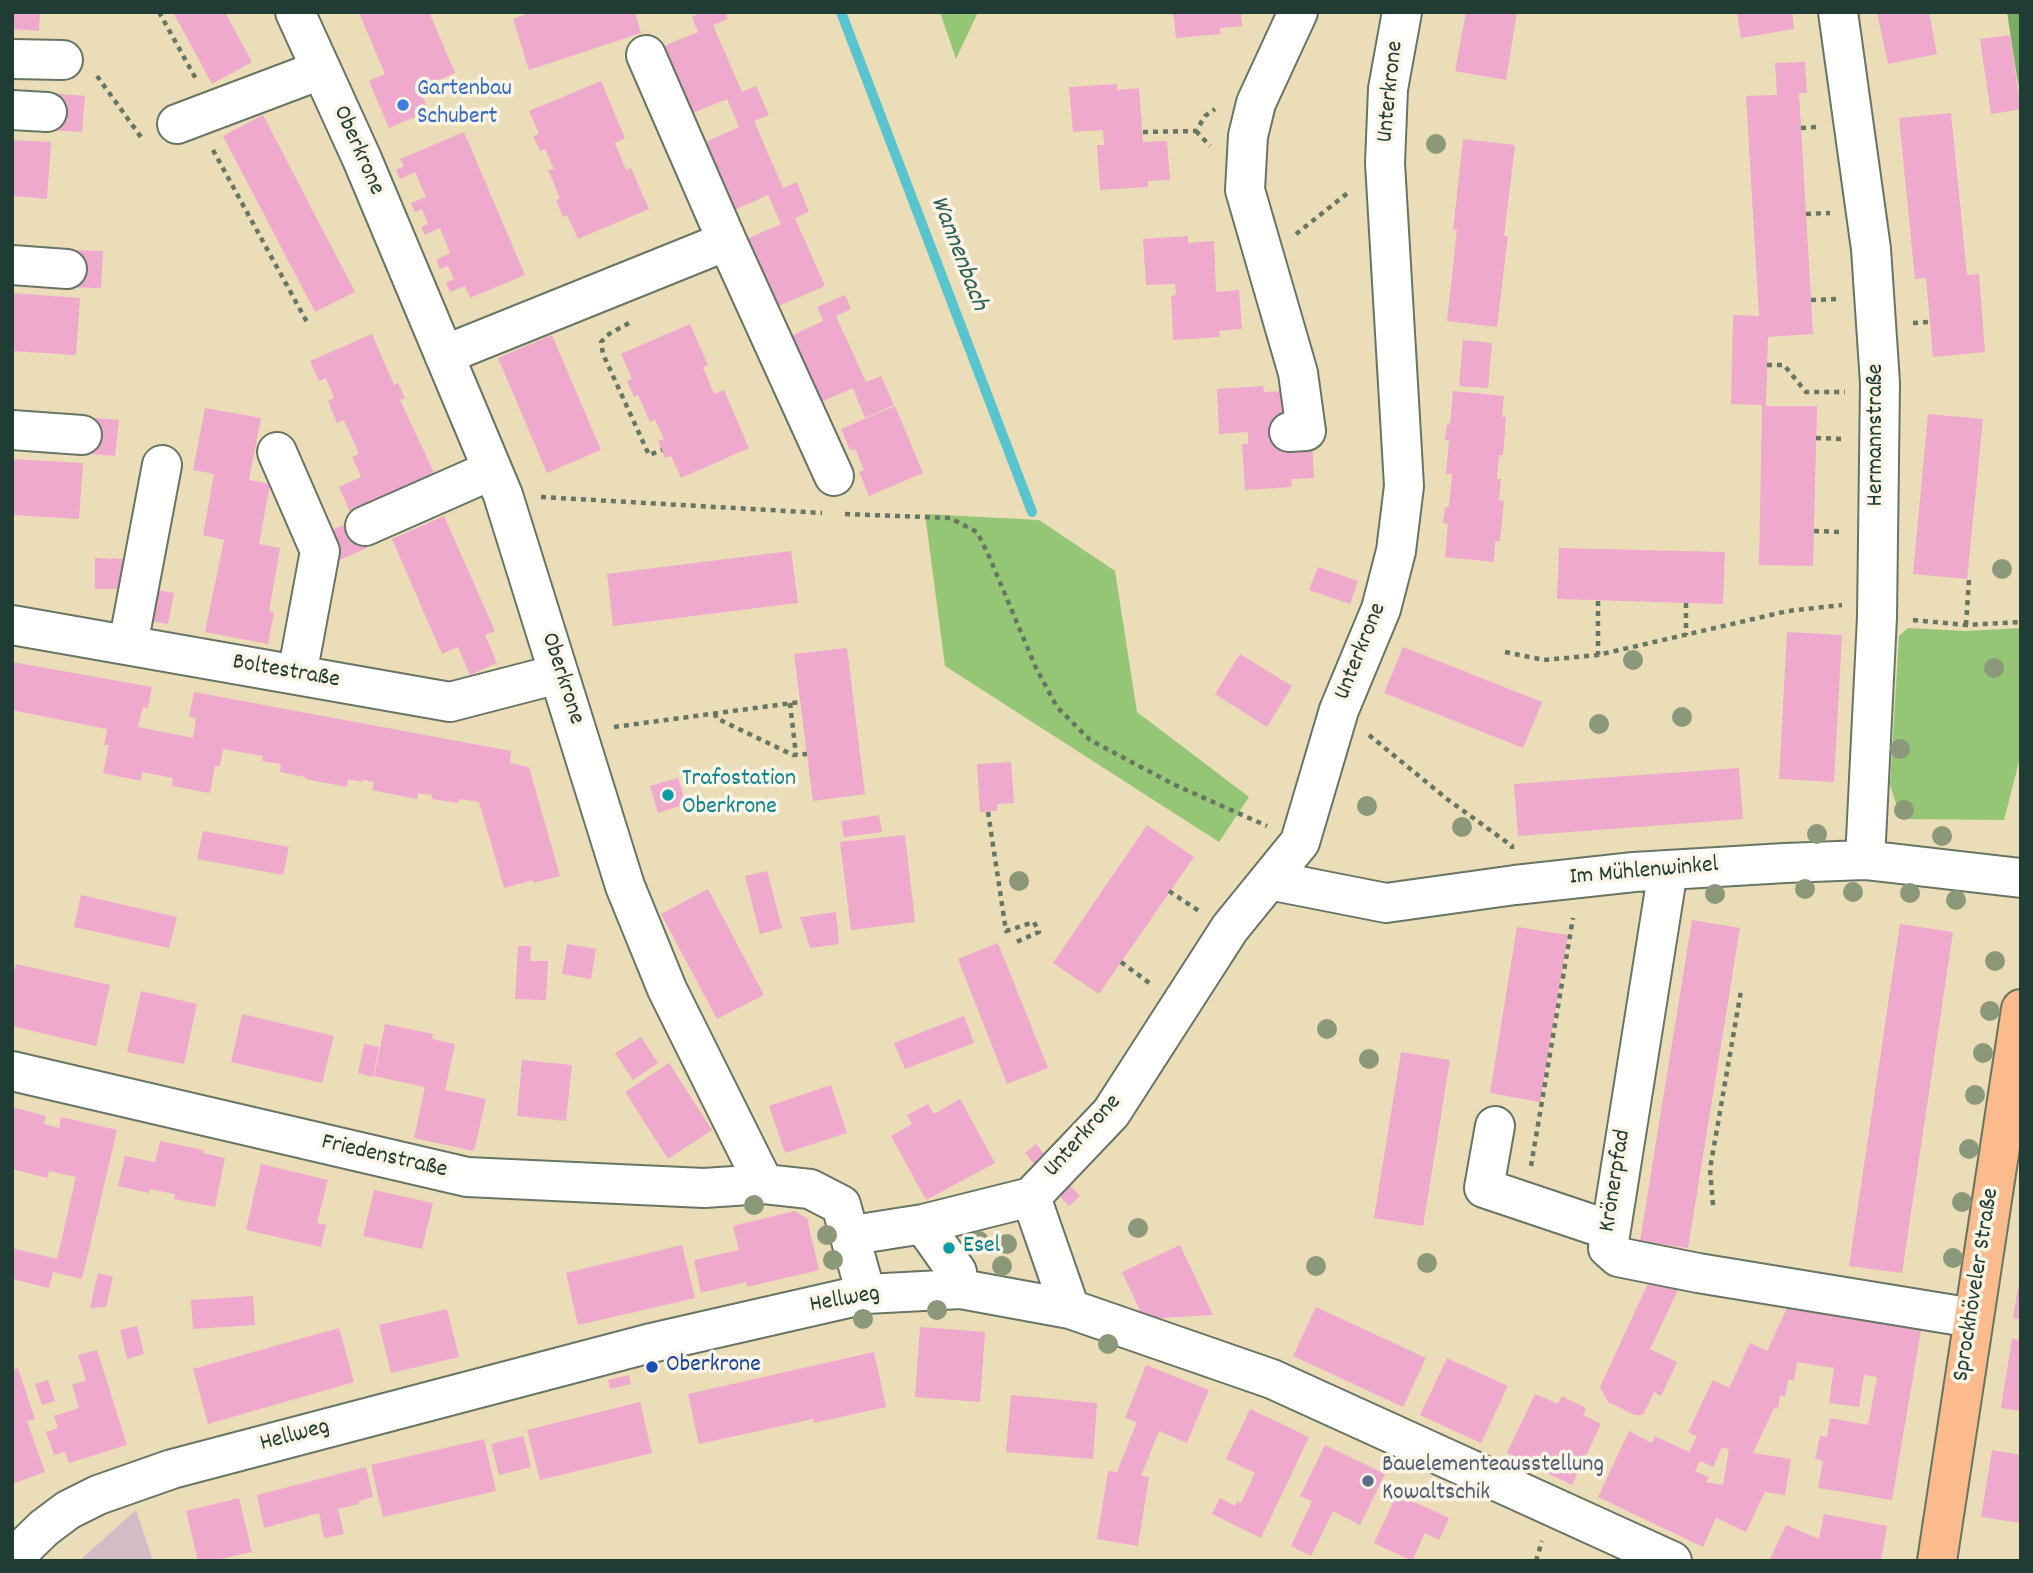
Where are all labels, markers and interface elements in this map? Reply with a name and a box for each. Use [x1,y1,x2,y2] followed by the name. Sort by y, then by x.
[1372,40,1412,144] street label: Unterkrone
[417,77,512,133] place label: Gartenbau Schubert
[395,97,411,113] marker: Gartenbau Schubert
[325,102,389,200] street label: Oberkrone
[921,192,993,316] water label: Wannenbach
[1864,364,1892,506] street label: Hermannstraße
[1330,599,1394,705] street label: Unterkrone
[533,630,589,728] street label: Oberkrone
[230,649,342,697] street label: Boltestraße
[682,767,796,823] place label: Trafostation Oberkrone
[660,787,676,803] marker: Trafostation Oberkrone
[1568,852,1720,894] street label: Im Mühlenwinkel
[1039,1089,1129,1185] street label: Unterkrone
[1595,1128,1639,1234] street label: Krönerpfad
[318,1130,450,1186] street label: Friedenstraße
[1949,1186,2007,1384] street label: Sprockhöveler Straße
[963,1234,1000,1262] place label: Esel
[941,1240,957,1256] marker: Esel
[808,1281,882,1321] street label: Hellweg
[666,1353,761,1381] place label: Oberkrone
[644,1359,660,1375] marker: Oberkrone
[257,1414,333,1460] street label: Hellweg
[1382,1453,1604,1509] place label: Bauelementeausstellung Kowaltschik
[1360,1473,1376,1489] marker: Bauelementeausstellung Kowaltschik

